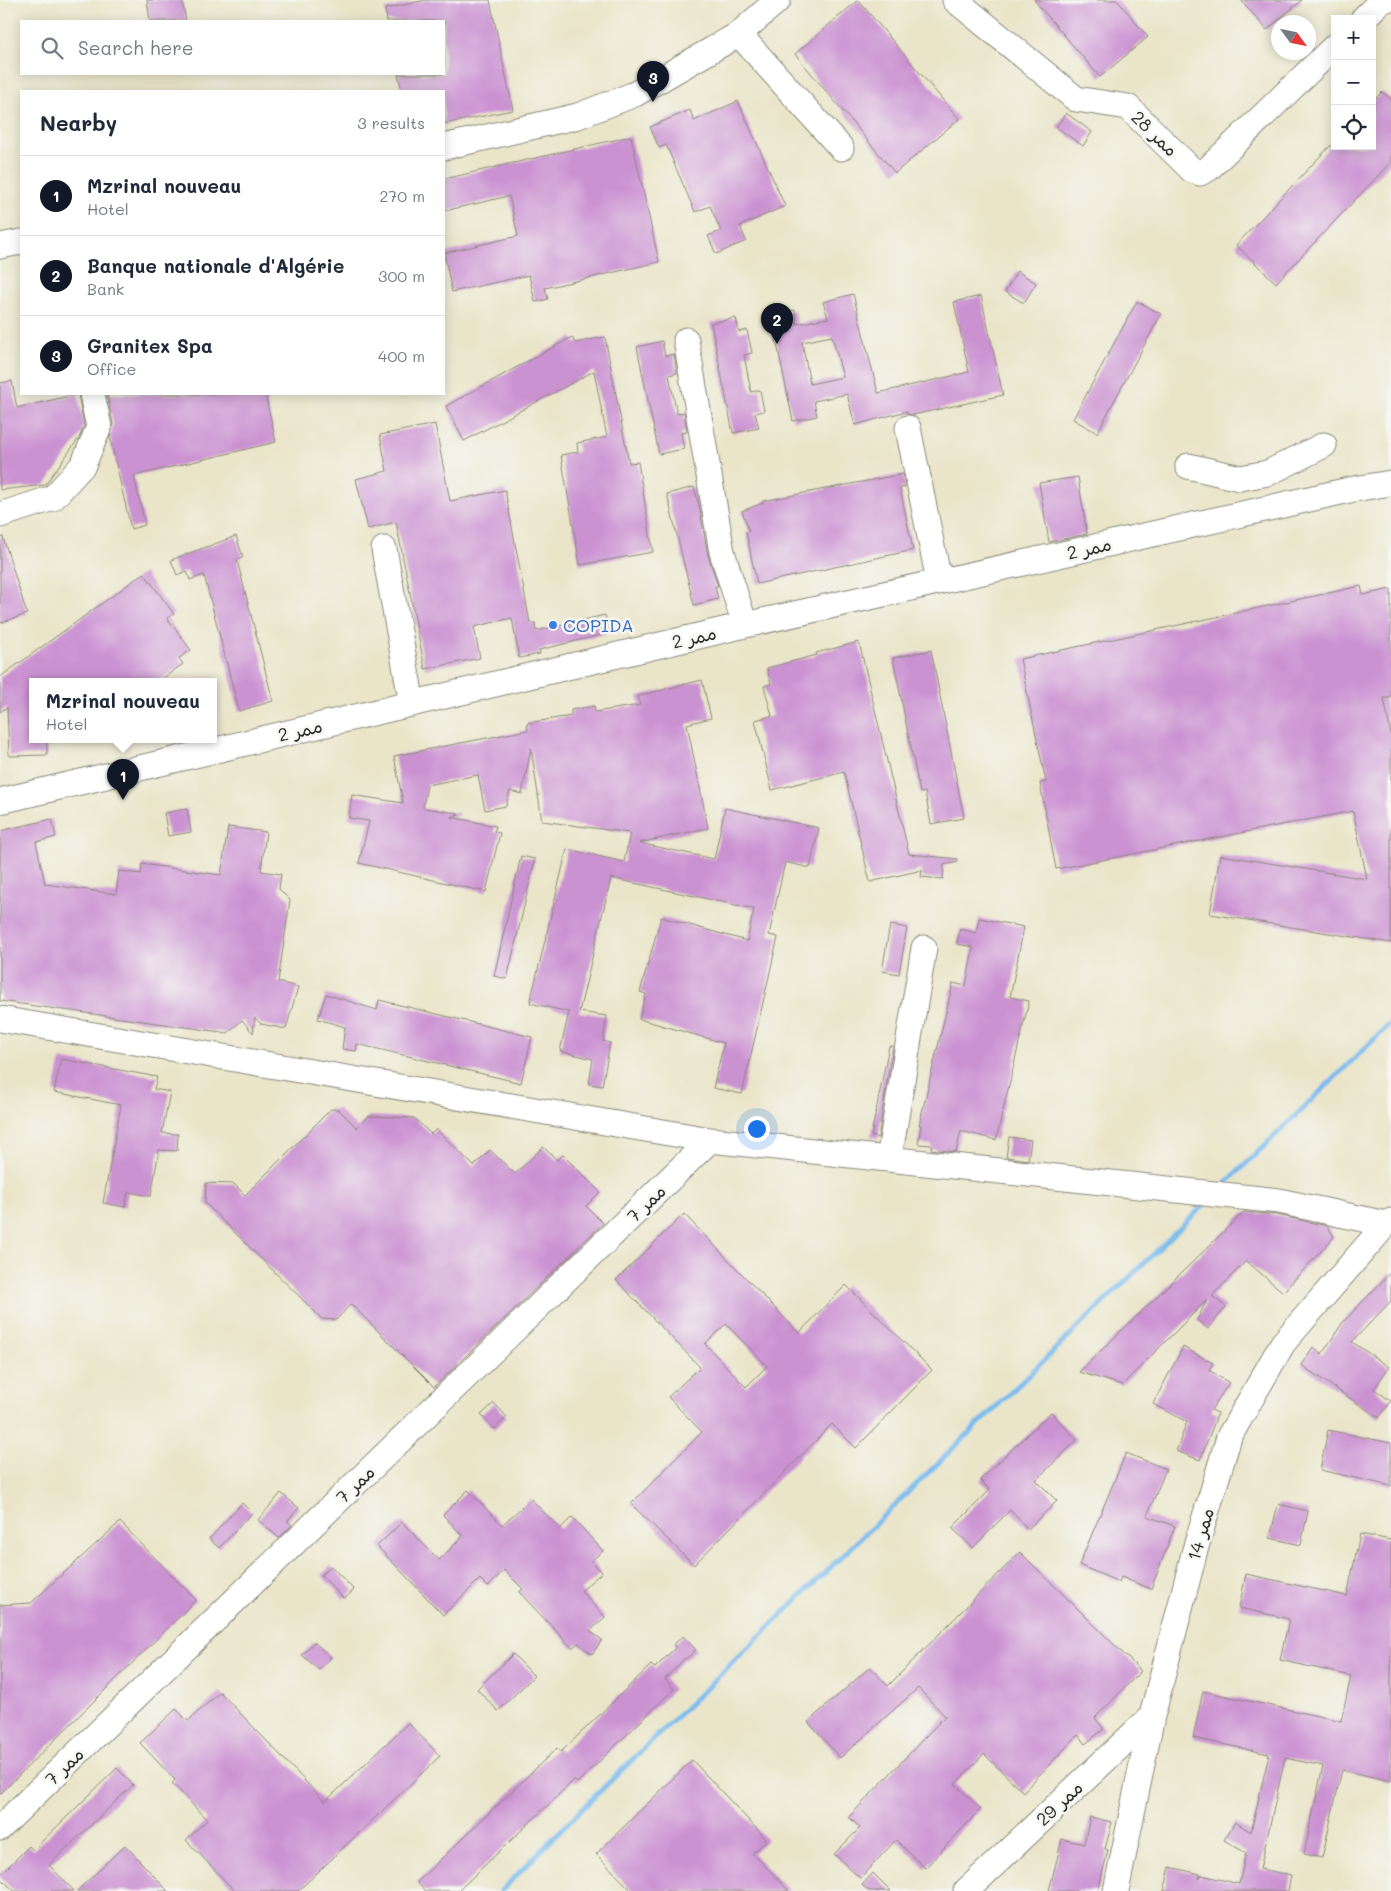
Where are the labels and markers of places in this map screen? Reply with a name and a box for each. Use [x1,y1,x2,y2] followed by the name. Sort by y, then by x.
[637,61,669,102] pin: 3
[761,303,793,344] pin: 2
[563,613,634,637] place label: COPIDA
[547,619,559,631] marker: COPIDA
[107,759,139,800] pin: 1

